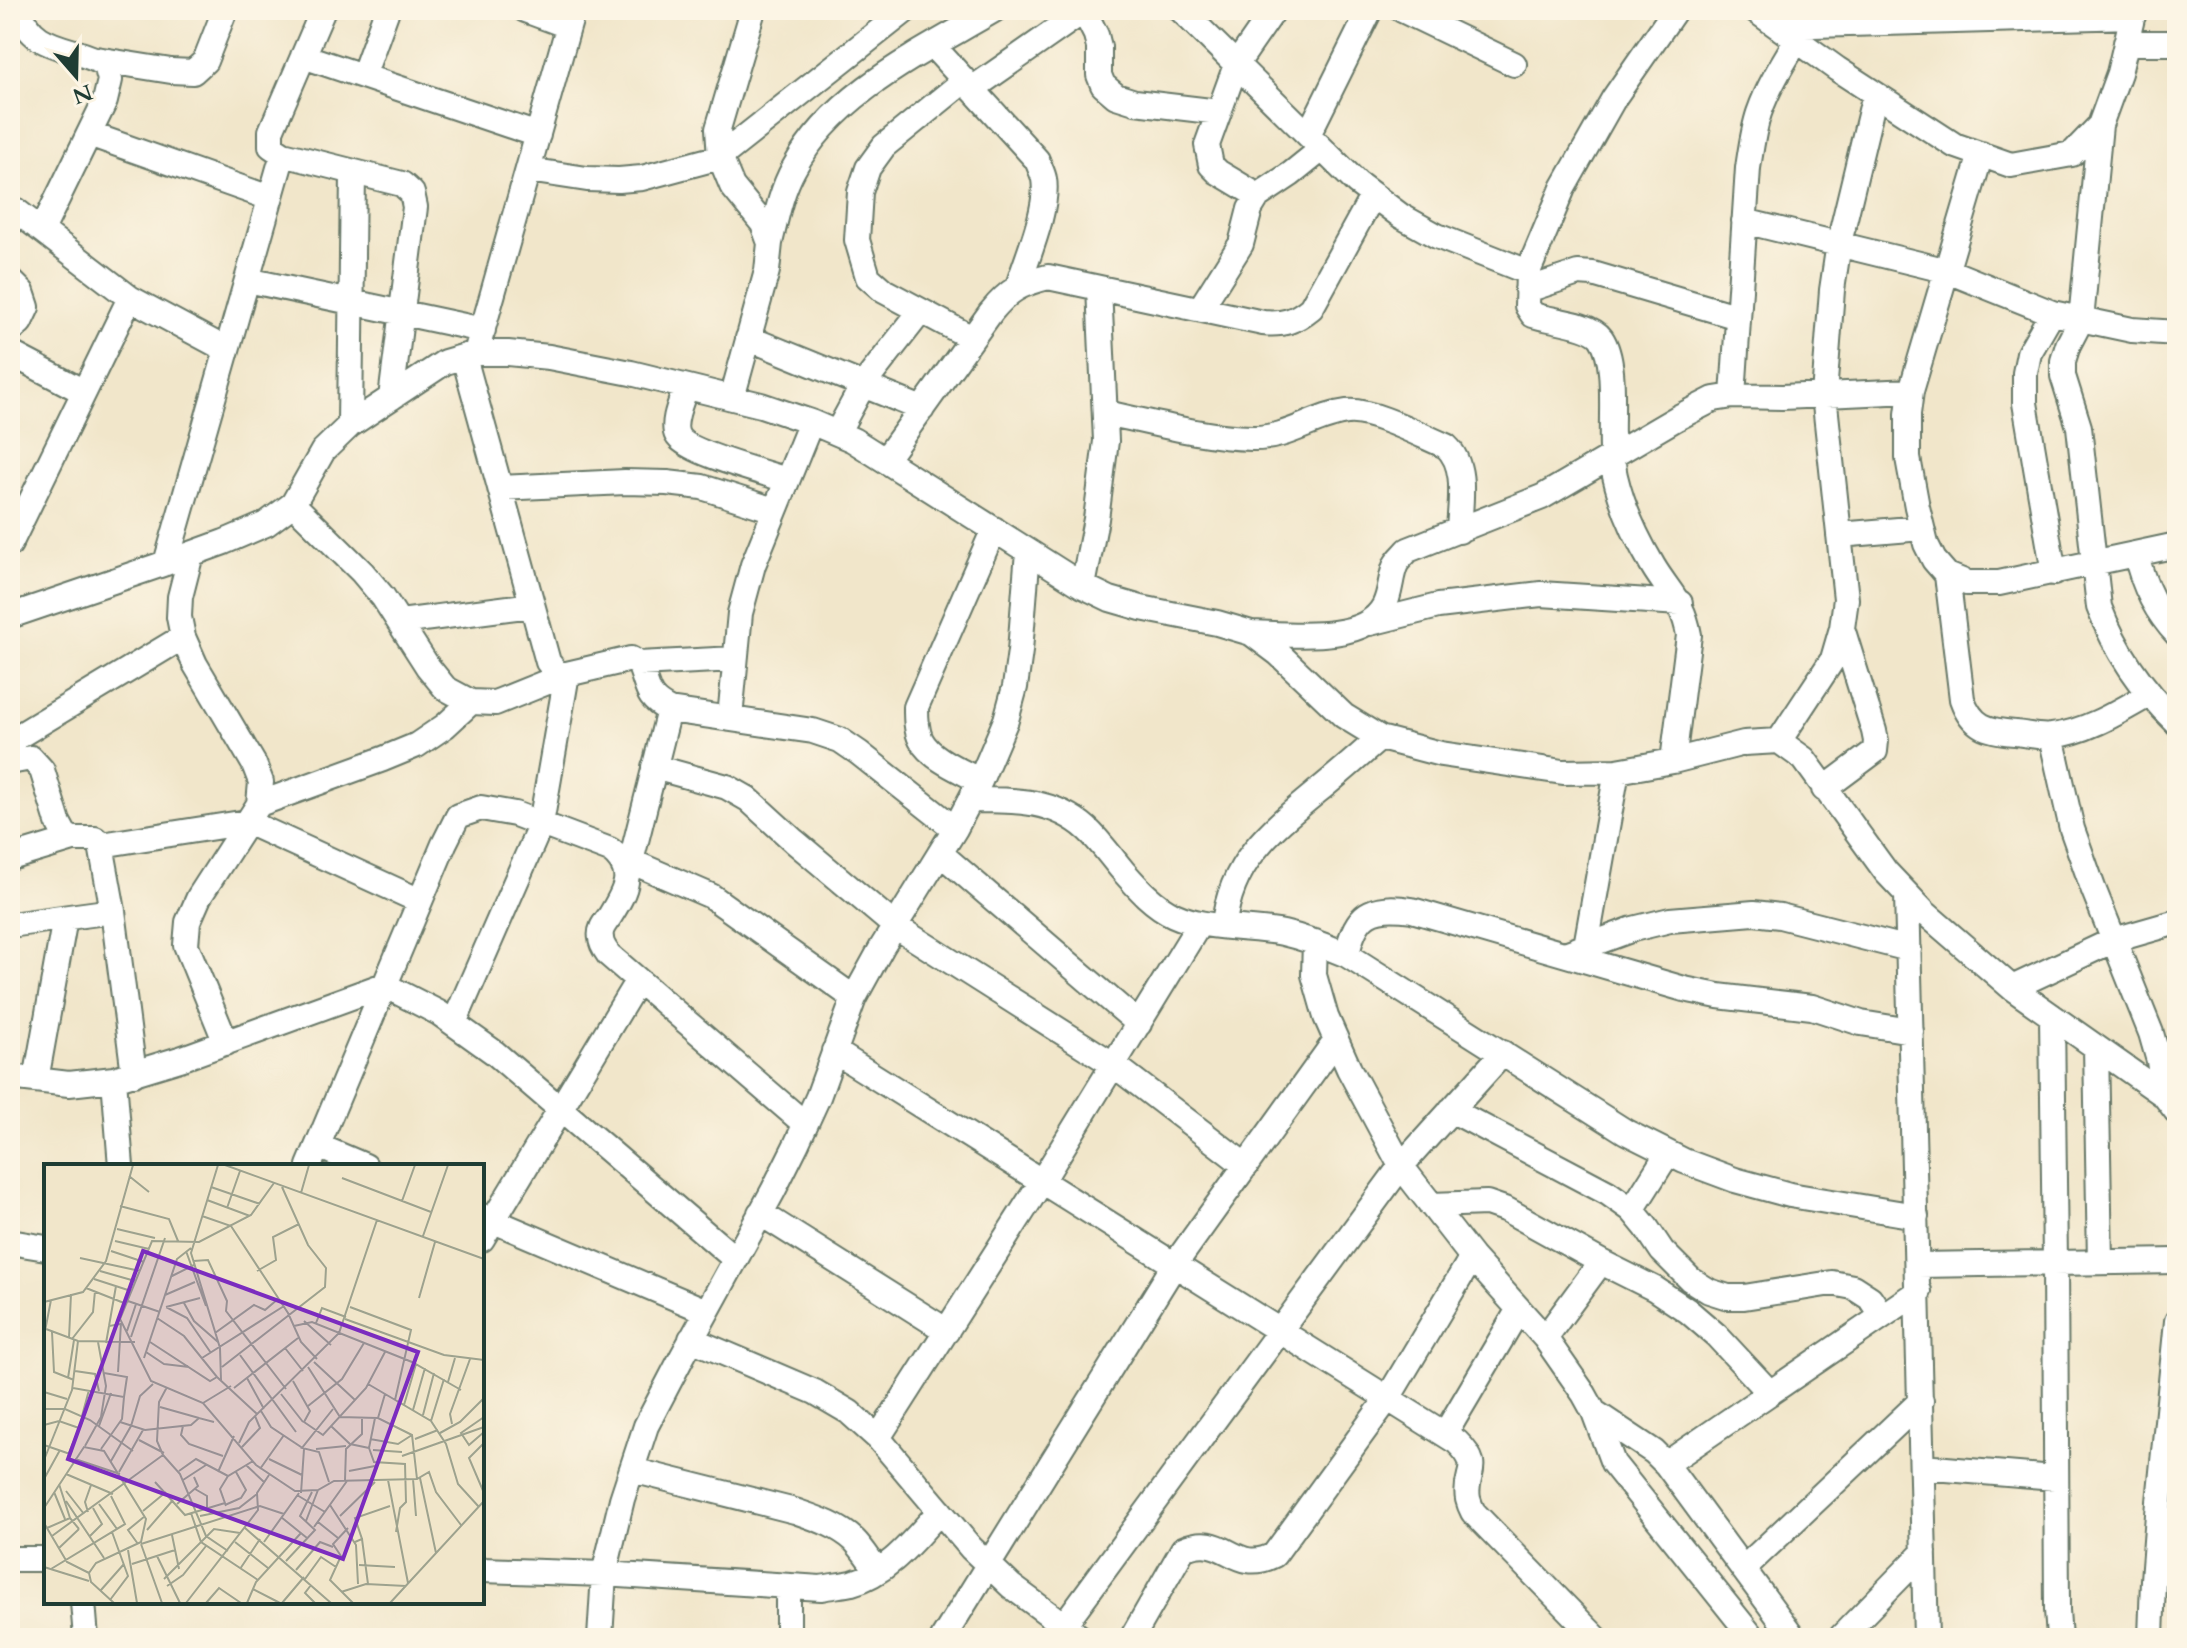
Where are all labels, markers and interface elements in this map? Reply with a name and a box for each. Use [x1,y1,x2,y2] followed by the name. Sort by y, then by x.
[36,36,116,116] north arrow
[68,76,97,111] text: N
[44,1164,484,1604] inset map

